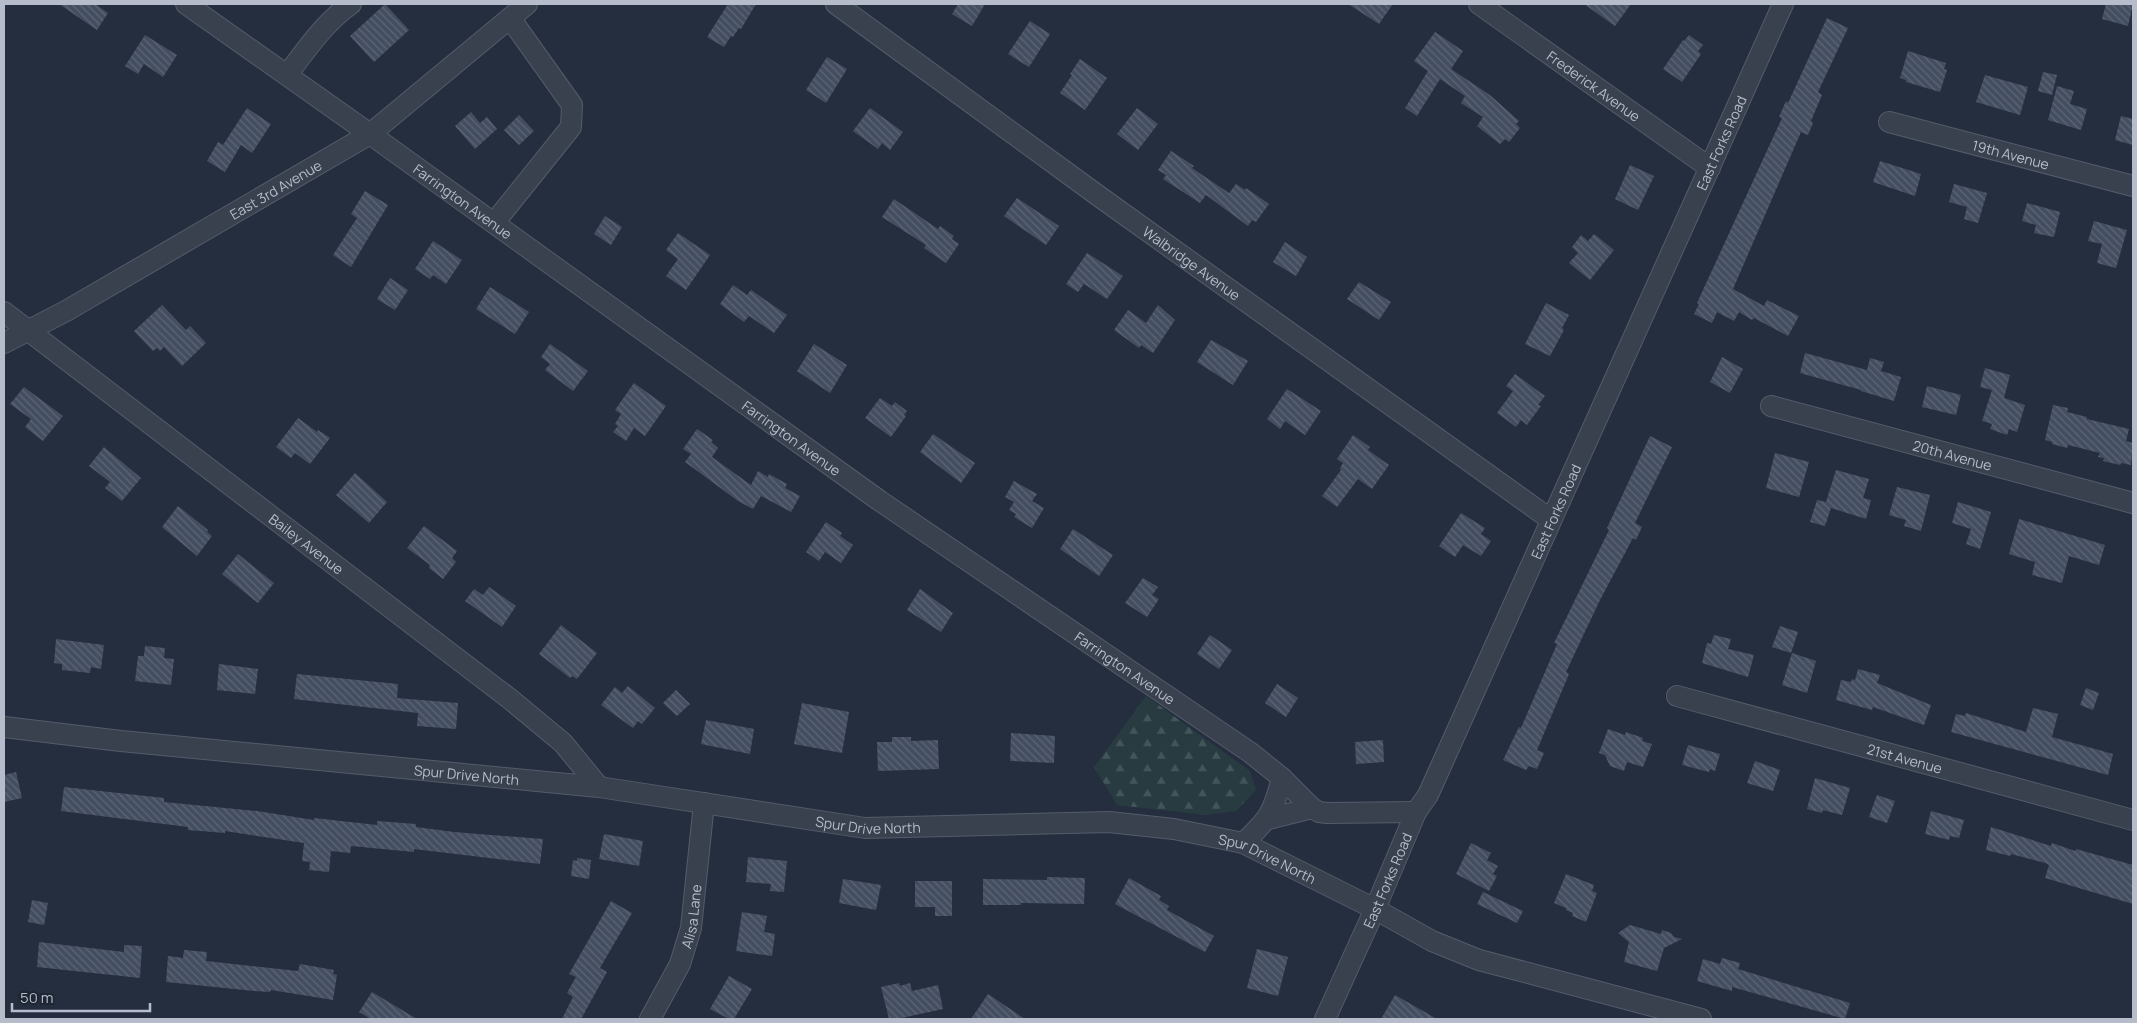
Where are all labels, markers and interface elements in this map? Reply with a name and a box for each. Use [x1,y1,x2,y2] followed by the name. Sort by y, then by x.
[1543,46,1645,125] street label: Frederick Avenue
[1691,92,1750,193] street label: East Forks Road
[1970,135,2051,173] street label: 19th Avenue
[226,155,325,223] street label: East 3rd Avenue
[410,159,516,243] street label: Farrington Avenue
[1139,221,1244,304] street label: Walbridge Avenue
[739,396,845,480] street label: Farrington Avenue
[1911,435,1994,474] street label: 20th Avenue
[1526,461,1585,562] street label: East Forks Road
[265,509,348,578] street label: Bailey Avenue
[1071,627,1179,708] street label: Farrington Avenue
[1865,739,1944,777] street label: 21st Avenue
[413,760,520,789] street label: Spur Drive North
[814,811,921,838] street label: Spur Drive North
[1217,829,1319,888] street label: Spur Drive North
[1358,830,1416,931] street label: East Forks Road
[676,883,705,951] street label: Alisa Lane
[12,980,150,1012] scale bar
[20,987,54,1008] text: 50 m

